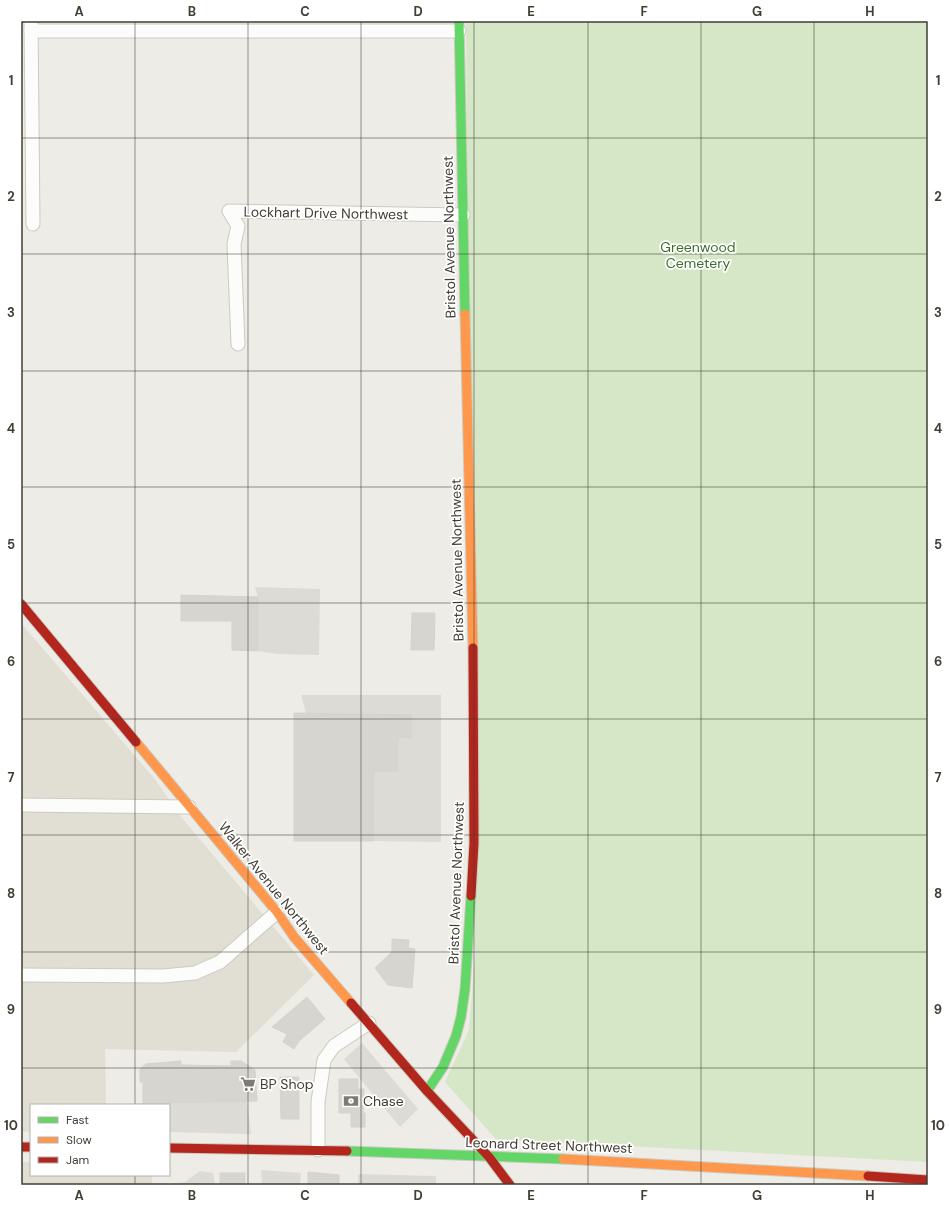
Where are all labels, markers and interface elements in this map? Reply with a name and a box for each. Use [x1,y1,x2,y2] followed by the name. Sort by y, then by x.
[74,3,84,20] text: A
[188,3,196,20] text: B
[300,3,310,20] text: C
[413,3,423,20] text: D
[527,3,535,20] text: E
[640,3,648,20] text: F
[752,3,762,20] text: G
[865,3,875,20] text: H
[9,72,13,89] text: 1
[936,72,940,89] text: 1
[439,155,459,319] street label: Bristol Avenue Northwest
[7,188,15,205] text: 2
[934,188,942,205] text: 2
[244,203,408,223] street label: Lockhart Drive Northwest
[660,238,736,272] park label: Greenwood Cemetery
[7,304,15,321] text: 3
[934,304,942,321] text: 3
[7,420,15,437] text: 4
[934,420,942,437] text: 4
[447,478,467,642] street label: Bristol Avenue Northwest
[7,536,15,553] text: 5
[934,536,942,553] text: 5
[7,653,15,670] text: 6
[934,653,942,670] text: 6
[8,769,15,786] text: 7
[935,769,942,786] text: 7
[444,801,468,965] street label: Bristol Avenue Northwest
[215,818,333,958] street label: Walker Avenue Northwest
[7,885,15,902] text: 8
[934,885,942,902] text: 8
[7,1001,15,1018] text: 9
[934,1001,942,1018] text: 9
[239,1075,257,1093] supermarket icon: BP Shop
[260,1075,314,1093] place label: BP Shop
[342,1092,360,1110] bank icon: Chase
[363,1092,404,1110] place label: Chase
[30,1104,170,1176] legend
[66,1112,89,1128] text: Fast
[4,1117,18,1134] text: 10
[931,1117,945,1134] text: 10
[66,1132,92,1148] text: Slow
[465,1133,633,1157] street label: Leonard Street Northwest
[66,1152,89,1168] text: Jam
[74,1187,84,1204] text: A
[188,1187,196,1204] text: B
[300,1187,310,1204] text: C
[413,1187,423,1204] text: D
[527,1187,535,1204] text: E
[640,1187,648,1204] text: F
[752,1187,762,1204] text: G
[865,1187,875,1204] text: H

